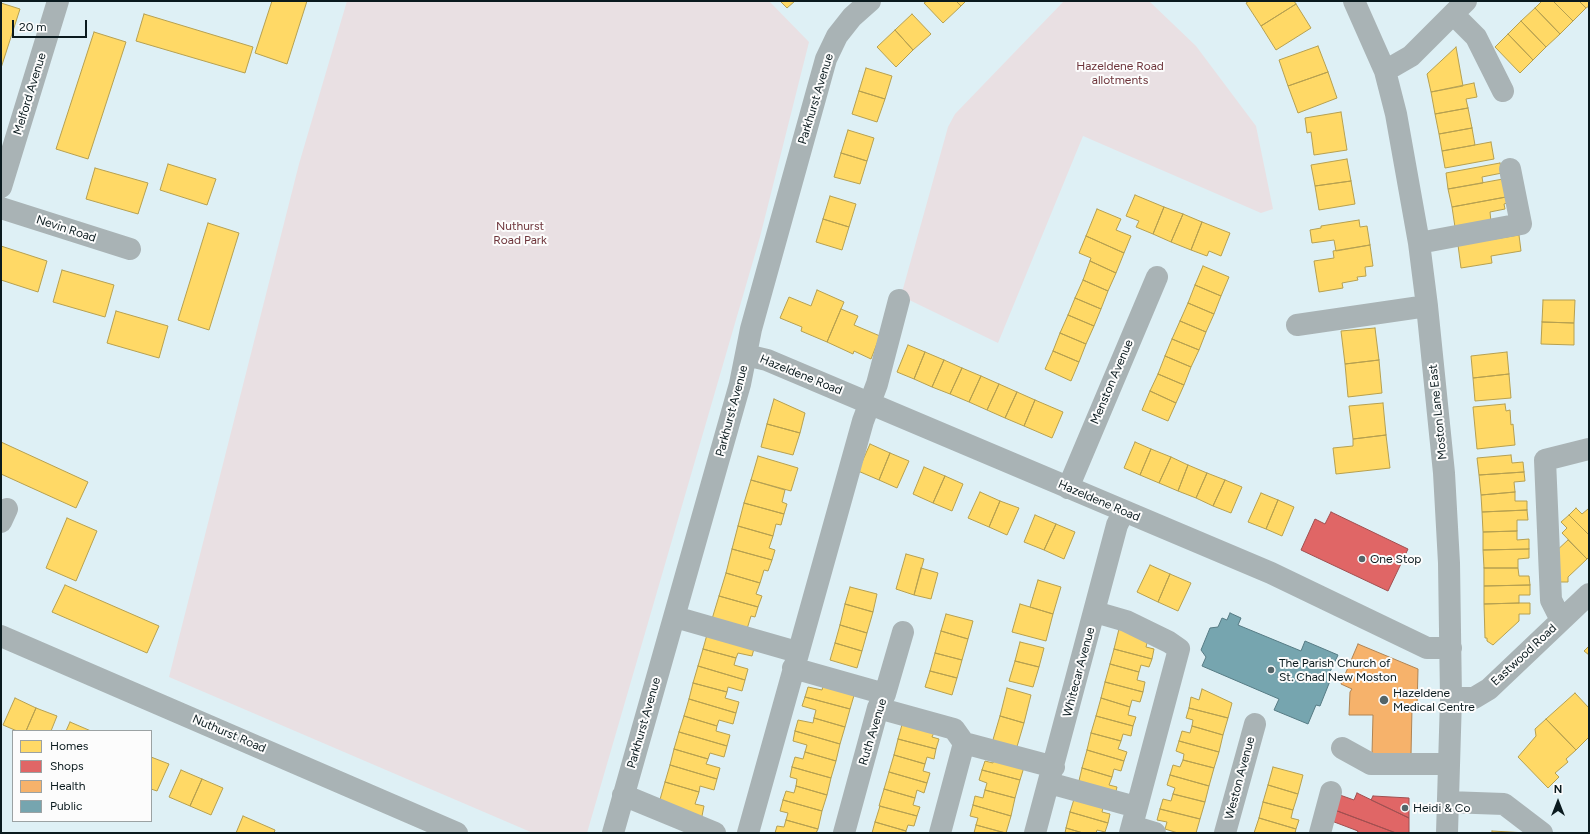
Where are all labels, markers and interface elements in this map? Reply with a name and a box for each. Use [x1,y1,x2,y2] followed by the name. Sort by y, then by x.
[14,12,89,38] scale bar
[19,20,47,34] text: 20 m
[11,51,49,137] street label: Melford Avenue
[795,52,837,146] street label: Parkhurst Avenue
[1076,59,1164,87] park label: Hazeldene Road allotments
[34,213,98,245] street label: Nevin Road
[493,219,547,247] park label: Nuthurst Road Park
[1088,337,1136,427] street label: Menston Avenue
[758,352,844,398] street label: Hazeldene Road
[713,364,751,458] street label: Parkhurst Avenue
[1426,364,1450,460] street label: Moston Lane East
[1056,477,1142,525] street label: Hazeldene Road
[1370,552,1421,566] place label: One Stop
[1357,554,1367,564] marker: One Stop
[1488,621,1560,689] street label: Eastwood Road
[1060,626,1098,718] street label: Whitecar Avenue
[1279,656,1397,684] place label: The Parish Church of St. Chad New Moston
[1266,665,1276,675] marker: The Parish Church of St. Chad New Moston
[624,676,664,770] street label: Parkhurst Avenue
[1393,686,1475,714] place label: Hazeldene Medical Centre
[1378,694,1390,706] marker: Hazeldene Medical Centre
[856,697,890,767] street label: Ruth Avenue
[190,712,268,756] street label: Nuthurst Road
[12,730,152,822] legend
[1222,735,1258,821] street label: Weston Avenue
[50,739,88,753] text: Homes
[50,759,84,773] text: Shops
[50,779,86,793] text: Health
[1538,782,1578,822] north arrow
[1554,783,1562,796] text: N
[50,799,83,813] text: Public
[1413,801,1470,815] place label: Heidi & Co
[1400,803,1410,813] marker: Heidi & Co

